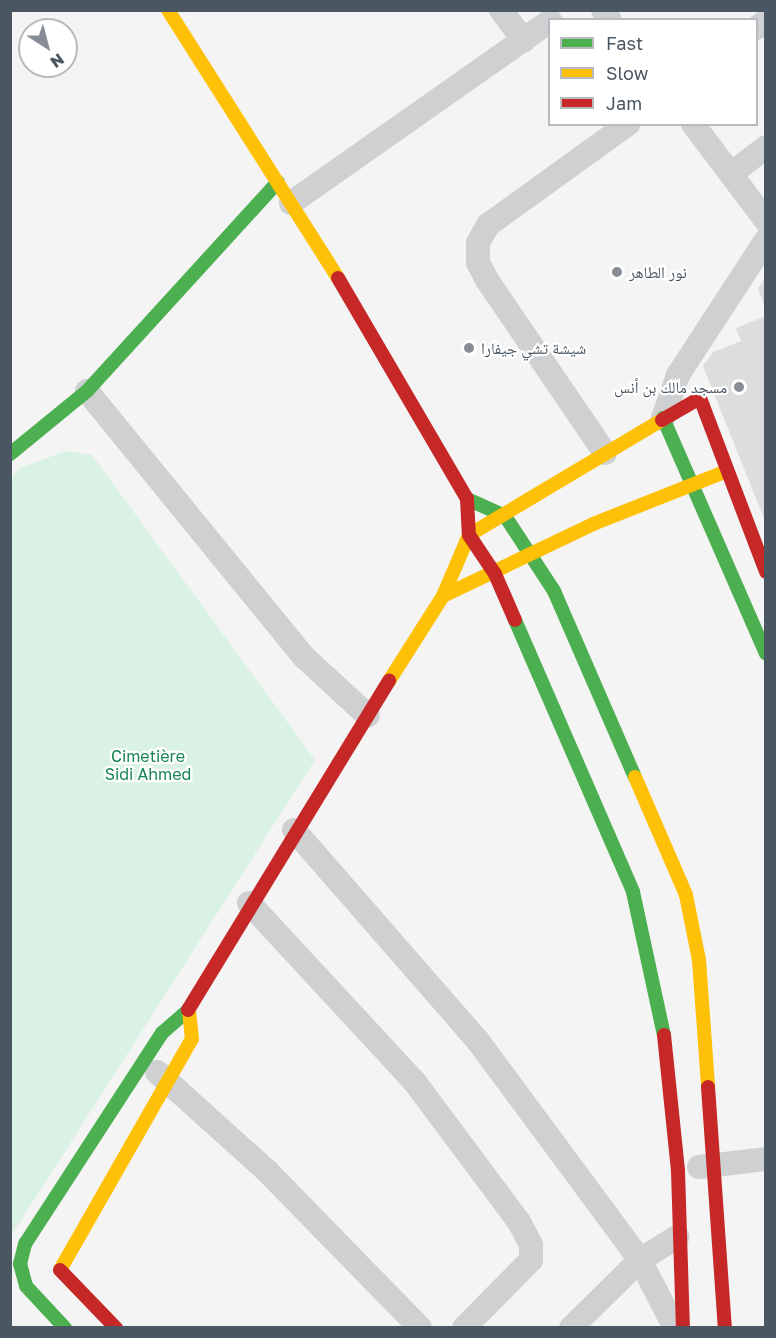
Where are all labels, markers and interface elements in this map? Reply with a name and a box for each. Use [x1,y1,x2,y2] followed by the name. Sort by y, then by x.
[18,18,78,78] north arrow
[548,18,758,126] legend
[606,32,643,54] text: Fast
[47,49,68,73] text: N
[606,62,648,84] text: Slow
[606,92,642,114] text: Jam
[629,262,687,282] place label: نور الطاهر
[610,265,624,279] marker: نور الطاهر
[481,338,586,358] place label: شيشة تشي جيفارا
[462,341,476,355] marker: شيشة تشي جيفارا
[614,377,727,397] place label: مسجد مالك بن أنس
[732,380,746,394] marker: مسجد مالك بن أنس
[105,746,191,784] park label: Cimetière Sidi Ahmed

